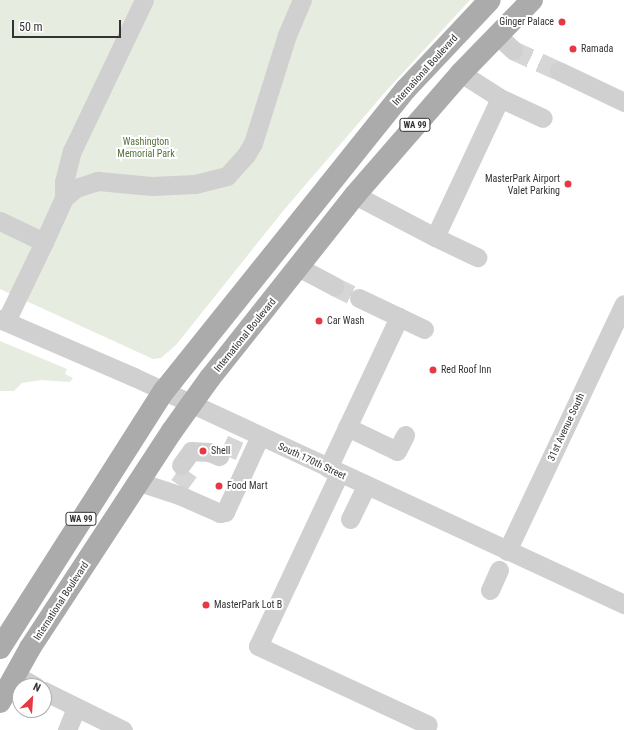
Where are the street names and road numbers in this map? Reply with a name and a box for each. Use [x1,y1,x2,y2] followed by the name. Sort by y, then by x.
[390,32,460,108] street label: International Boulevard
[399,118,431,132] road number: WA 99
[212,296,278,374] street label: International Boulevard
[545,391,587,463] street label: 31st Avenue South
[276,440,348,482] street label: South 170th Street
[65,512,97,526] road number: WA 99
[31,559,91,643] street label: International Boulevard

